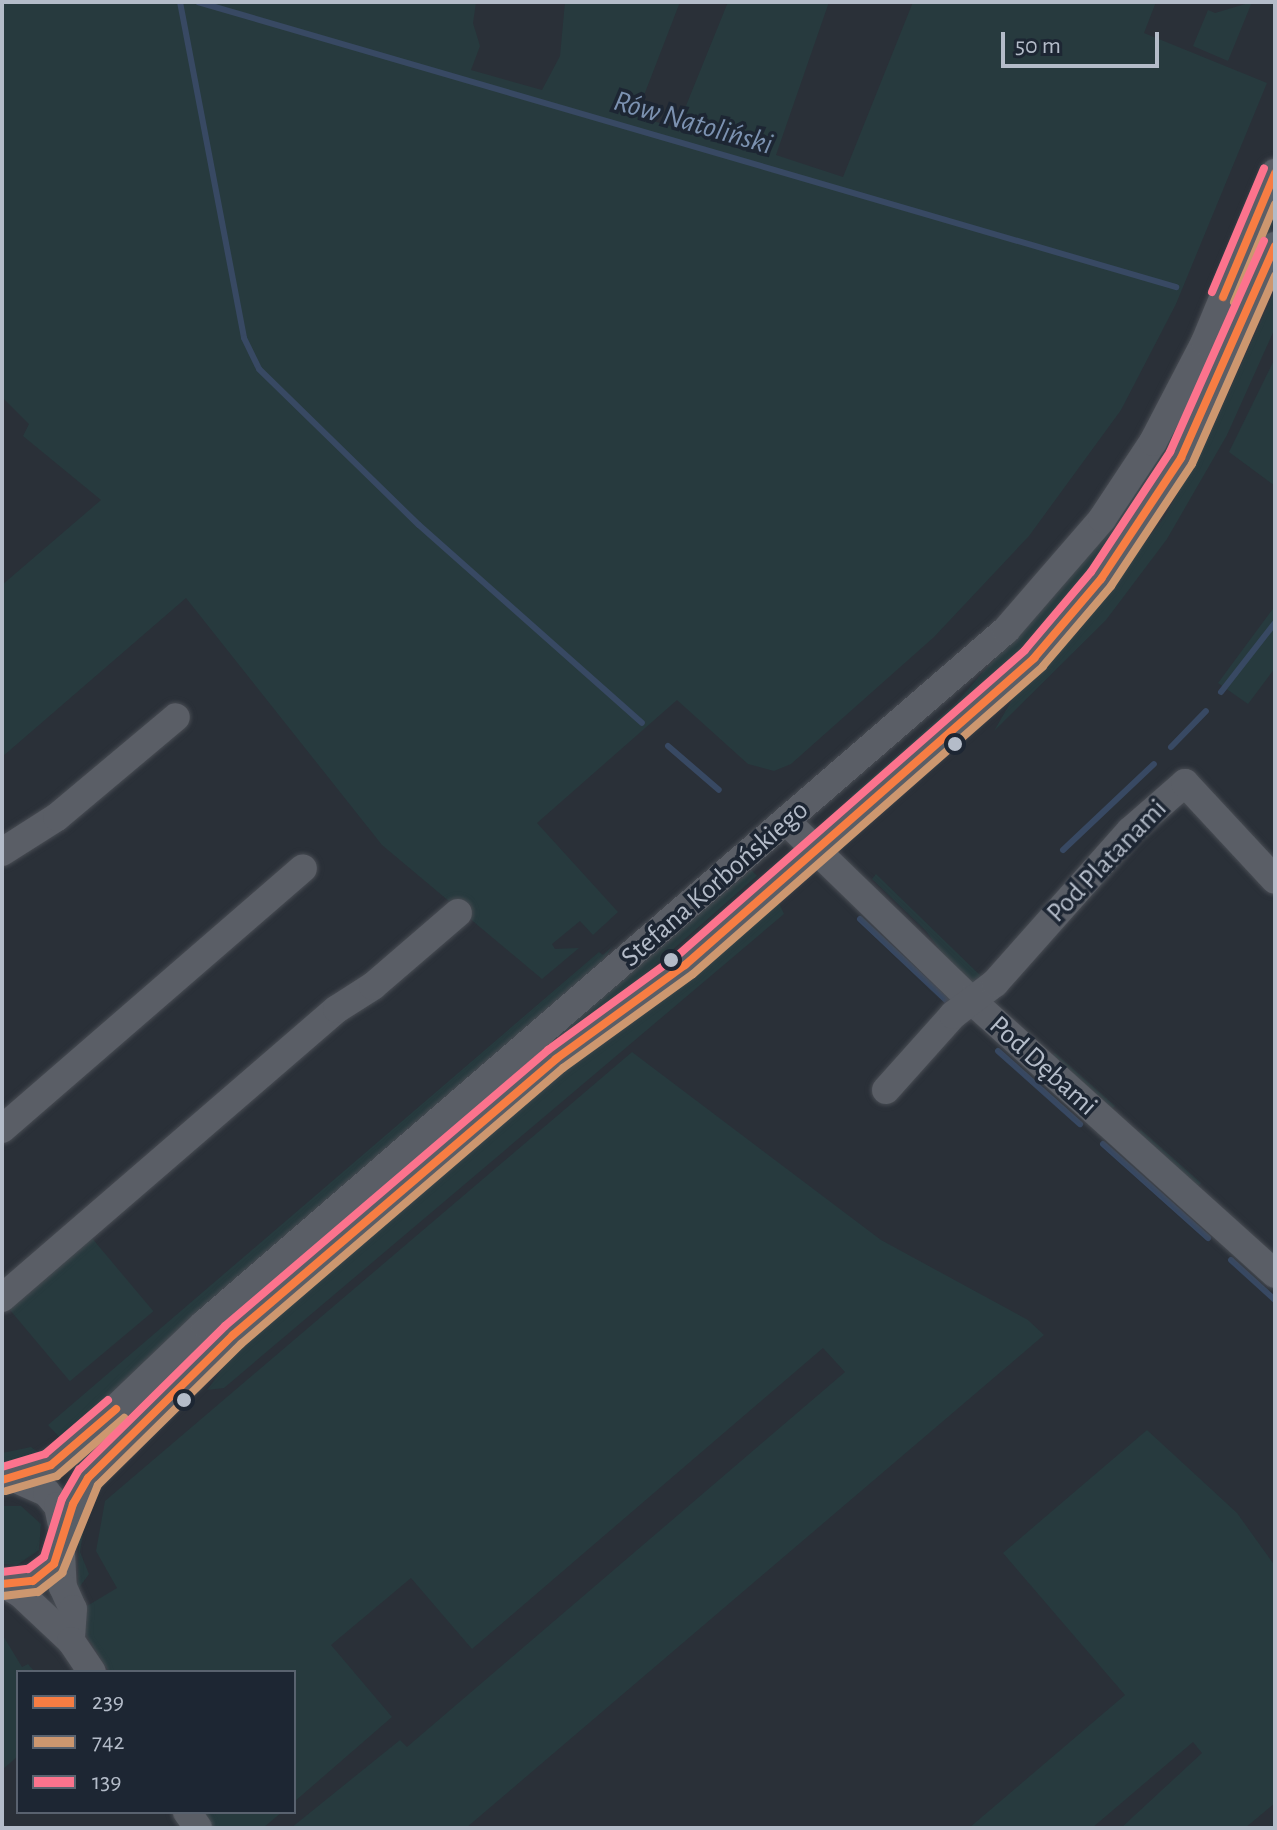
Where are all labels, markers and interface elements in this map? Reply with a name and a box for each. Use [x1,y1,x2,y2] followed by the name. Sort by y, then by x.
[1005,16,1163,66] scale bar
[1015,34,1061,58] text: 50 m
[609,83,777,163] water label: Rów Natoliński
[947,736,963,752] unlabelled marker
[1040,792,1174,930] street label: Pod Platanami
[615,794,815,974] street label: Stefana Korbońskiego
[663,952,679,968] unlabelled marker
[982,1009,1104,1123] street label: Pod Dębami
[176,1392,192,1408] unlabelled marker
[16,1670,296,1814] legend
[92,1690,124,1714] text: 239
[92,1730,124,1754] text: 742
[92,1770,121,1794] text: 139

